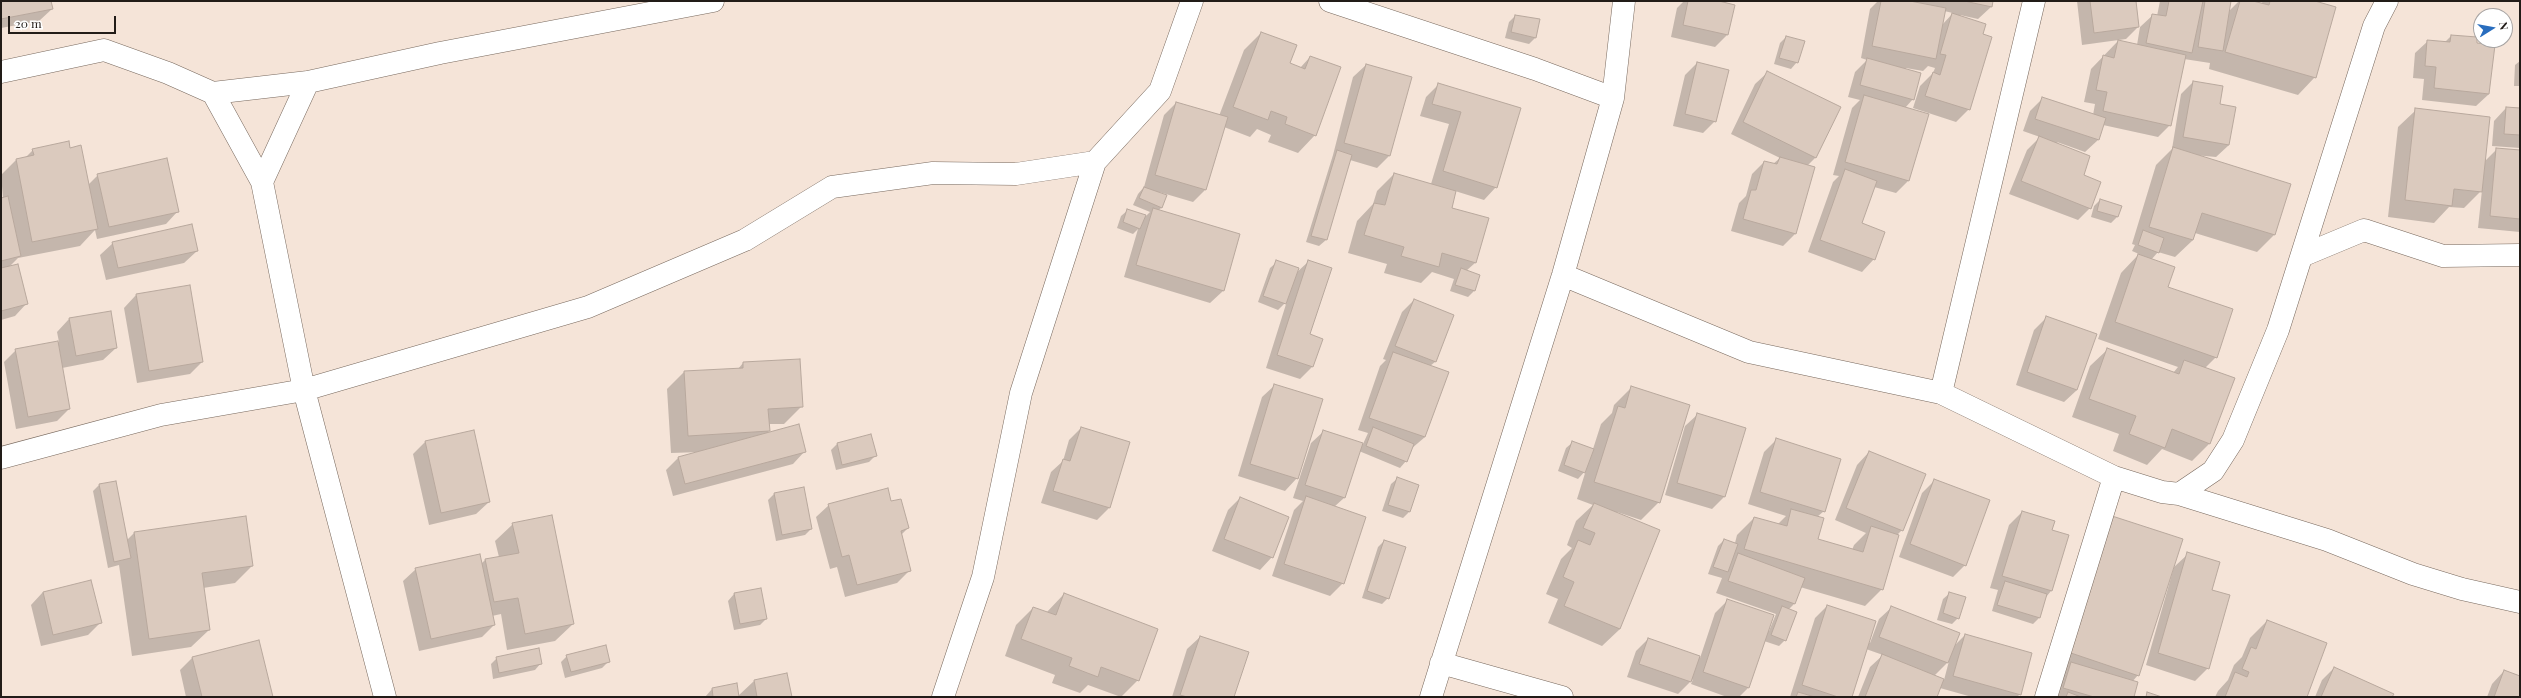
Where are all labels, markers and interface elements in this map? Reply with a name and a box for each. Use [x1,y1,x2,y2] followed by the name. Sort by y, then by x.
[10,8,118,34] scale bar
[2473,8,2513,48] north arrow
[15,15,42,31] text: 20 m
[2496,20,2512,31] text: N

